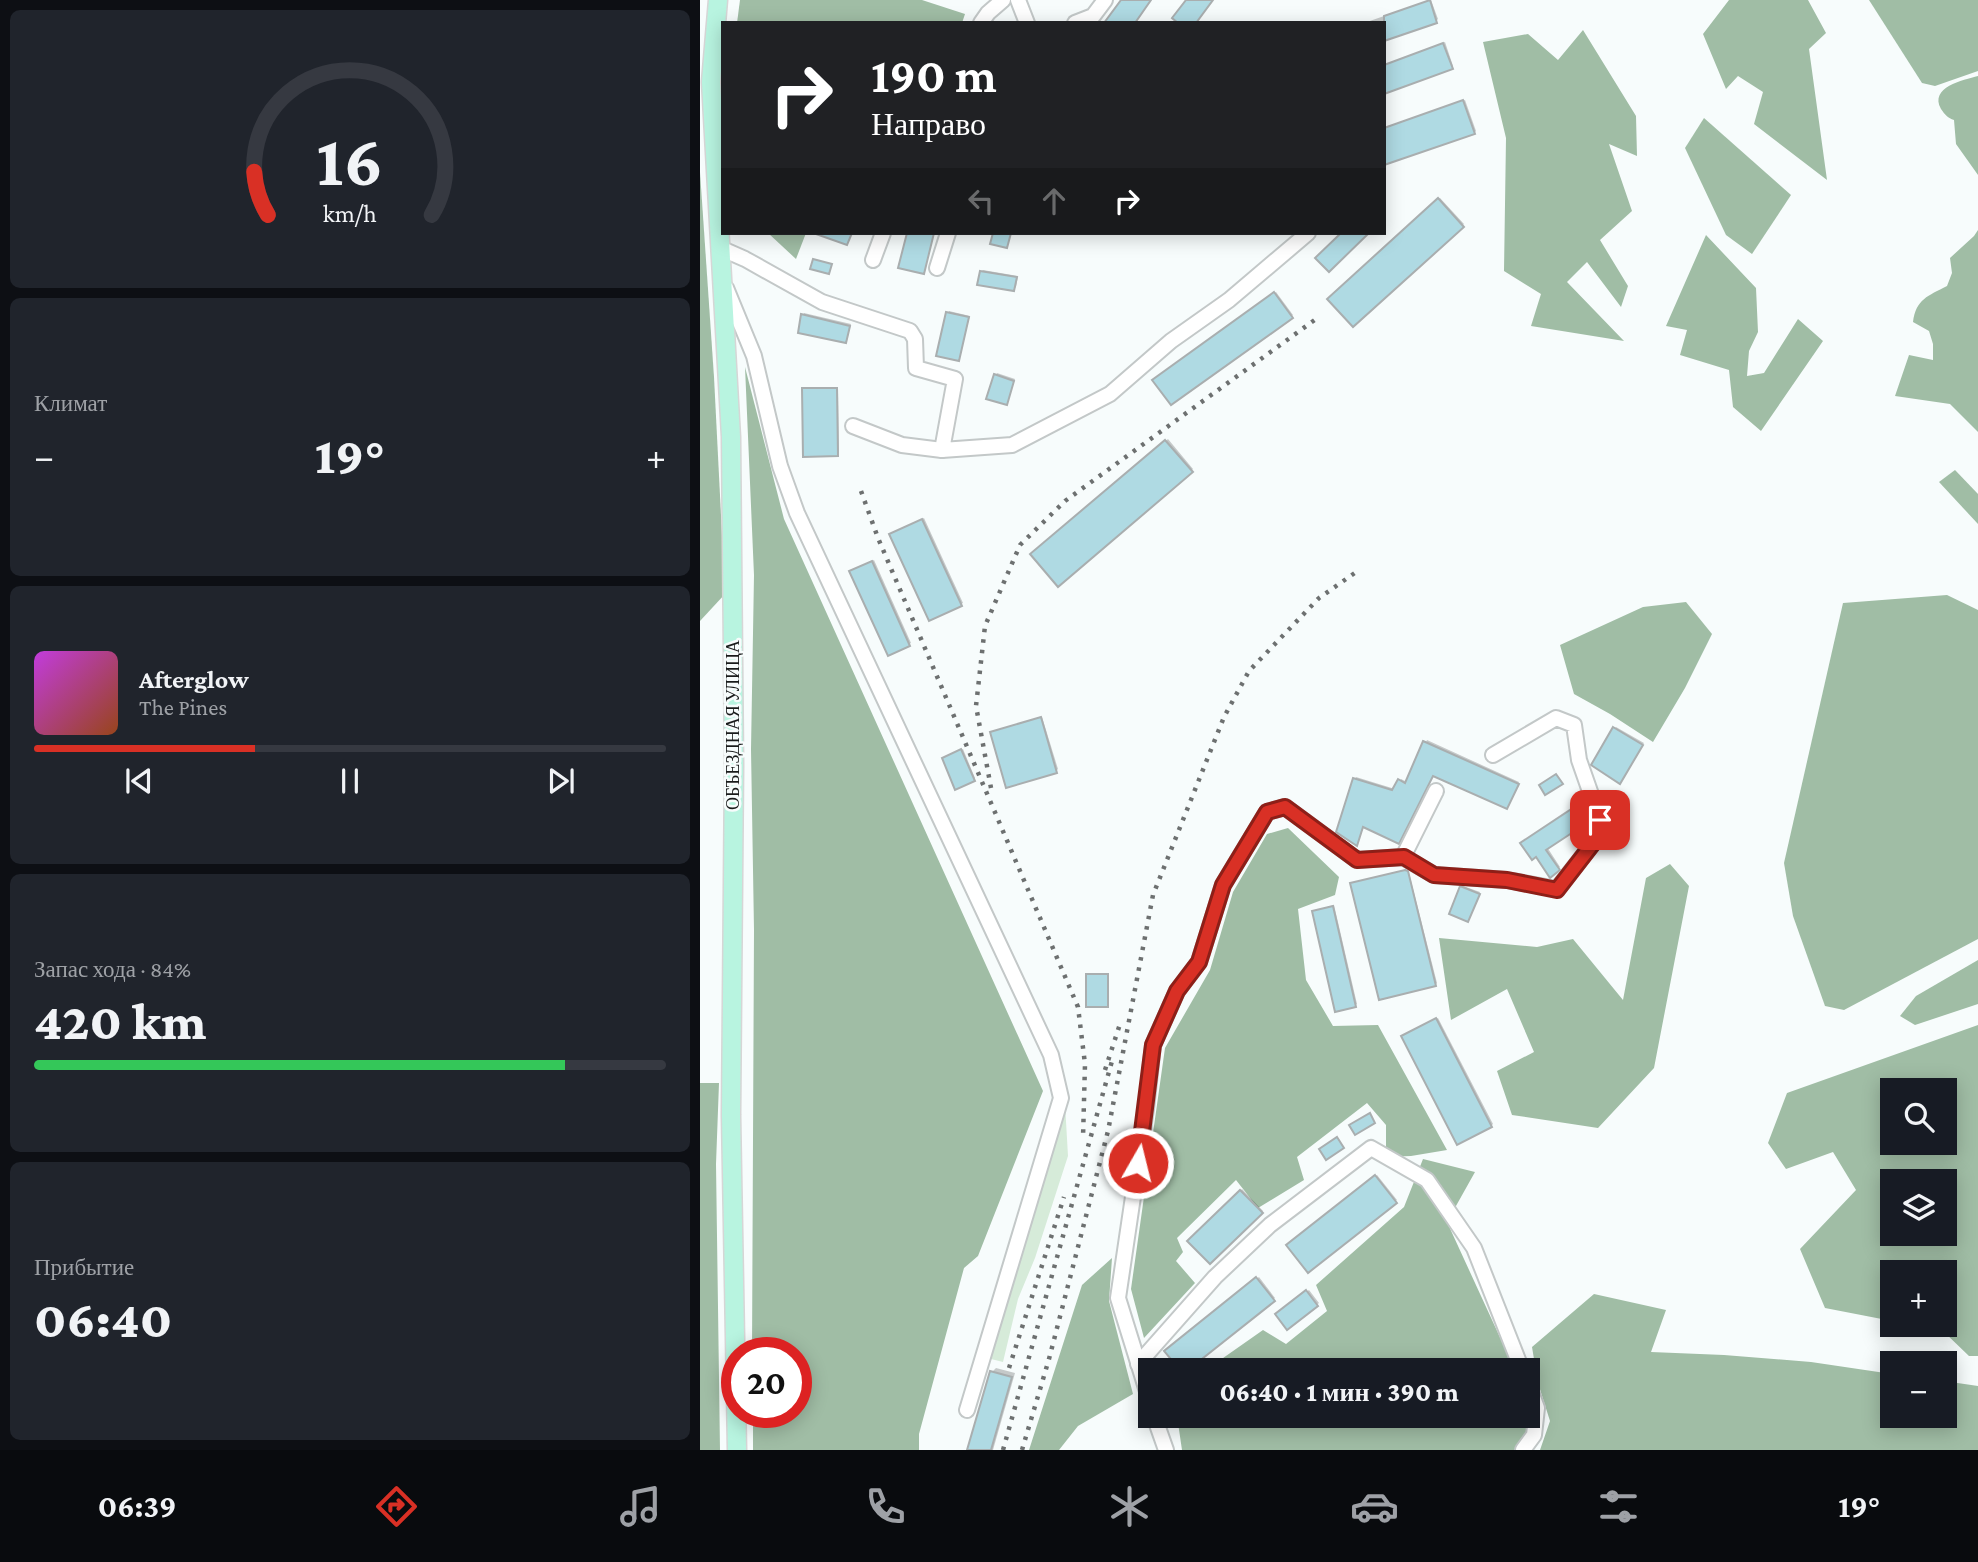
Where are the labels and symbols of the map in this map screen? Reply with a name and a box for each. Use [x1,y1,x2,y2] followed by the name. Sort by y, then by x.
[723,640,743,810] street label: ОБЪЕЗДНАЯ УЛИЦА
[1570,790,1630,850] pin
[1101,1126,1175,1200] position arrow
[721,1337,812,1428] speed limit sign: 20

